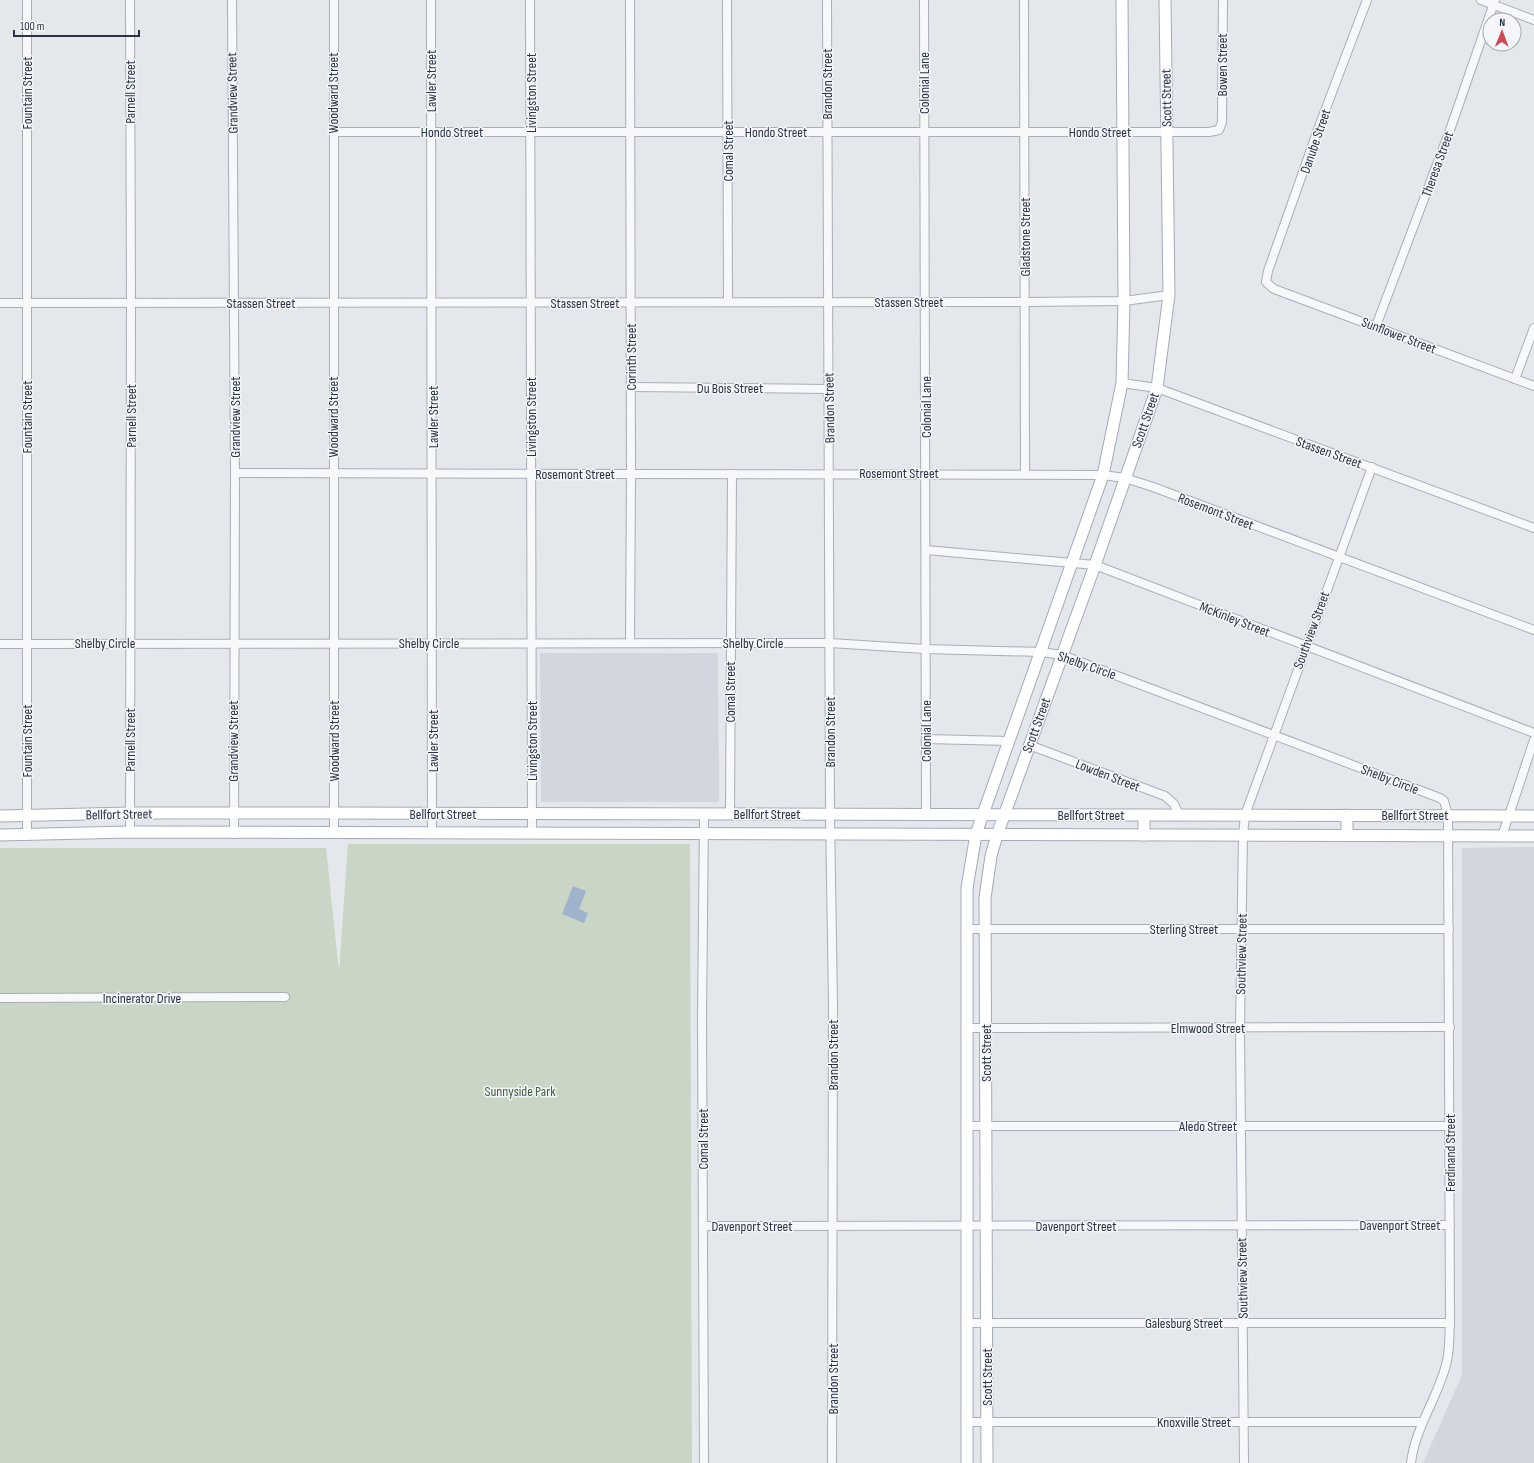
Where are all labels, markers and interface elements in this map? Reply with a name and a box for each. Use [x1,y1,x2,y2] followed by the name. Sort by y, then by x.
[14,12,139,38] scale bar
[1482,12,1522,52] north arrow
[1499,16,1505,29] text: N
[20,19,45,34] text: 100 m
[1214,33,1231,97] street label: Bowen Street
[819,49,836,119] street label: Brandon Street
[423,50,440,112] street label: Lawler Street
[223,52,242,134] street label: Grandview Street
[916,52,933,114] street label: Colonial Lane
[325,53,342,133] street label: Woodward Street
[523,53,540,133] street label: Livingston Street
[19,57,36,129] street label: Fountain Street
[122,60,139,124] street label: Parnell Street
[1157,69,1176,127] street label: Scott Street
[1296,107,1334,176] street label: Danube Street
[720,120,737,182] street label: Comal Street
[421,124,483,141] street label: Hondo Street
[745,124,807,141] street label: Hondo Street
[1069,124,1131,141] street label: Hondo Street
[1418,129,1457,199] street label: Theresa Street
[1017,197,1034,277] street label: Gladstone Street
[875,294,943,311] street label: Stassen Street
[227,295,295,312] street label: Stassen Street
[551,295,619,312] street label: Stassen Street
[1359,313,1439,358] street label: Sunflower Street
[623,323,640,391] street label: Corinth Street
[820,372,839,444] street label: Brandon Street
[227,376,244,458] street label: Grandview Street
[918,376,935,438] street label: Colonial Lane
[325,377,342,457] street label: Woodward Street
[523,377,540,457] street label: Livingston Street
[697,380,763,397] street label: Du Bois Street
[19,381,36,453] street label: Fountain Street
[123,384,140,448] street label: Parnell Street
[425,386,442,448] street label: Lawler Street
[1128,390,1163,450] street label: Scott Street
[1294,433,1364,472] street label: Stassen Street
[859,465,939,482] street label: Rosemont Street
[535,466,615,483] street label: Rosemont Street
[1176,489,1256,534] street label: Rosemont Street
[1290,589,1333,671] street label: Southview Street
[1197,598,1272,641] street label: McKinley Street
[75,635,135,652] street label: Shelby Circle
[399,635,459,652] street label: Shelby Circle
[723,635,783,652] street label: Shelby Circle
[1055,648,1118,683] street label: Shelby Circle
[722,661,739,723] street label: Comal Street
[1019,695,1054,755] street label: Scott Street
[822,697,839,767] street label: Brandon Street
[225,700,242,782] street label: Grandview Street
[918,700,935,762] street label: Colonial Lane
[326,701,343,781] street label: Woodward Street
[524,701,541,781] street label: Livingston Street
[19,705,36,777] street label: Fountain Street
[122,708,139,772] street label: Parnell Street
[425,710,442,772] street label: Lawler Street
[1073,755,1143,796] street label: Lowden Street
[1358,761,1421,798] street label: Shelby Circle
[85,805,153,824] street label: Bellfort Street
[410,806,476,823] street label: Bellfort Street
[734,806,800,823] street label: Bellfort Street
[1058,807,1124,824] street label: Bellfort Street
[1382,807,1448,824] street label: Bellfort Street
[1232,913,1251,995] street label: Southview Street
[1150,921,1218,938] street label: Sterling Street
[103,990,181,1007] street label: Incinerator Drive
[825,1020,842,1090] street label: Brandon Street
[1171,1020,1245,1037] street label: Elmwood Street
[978,1024,995,1082] street label: Scott Street
[485,1083,556,1100] park label: Sunnyside Park
[695,1108,712,1170] street label: Comal Street
[1442,1114,1459,1192] street label: Ferdinand Street
[1178,1118,1237,1135] street label: Aledo Street
[1360,1217,1440,1234] street label: Davenport Street
[712,1218,792,1235] street label: Davenport Street
[1036,1218,1116,1235] street label: Davenport Street
[1233,1237,1252,1319] street label: Southview Street
[1145,1315,1223,1332] street label: Galesburg Street
[825,1344,842,1414] street label: Brandon Street
[979,1348,996,1406] street label: Scott Street
[1157,1414,1231,1431] street label: Knoxville Street

